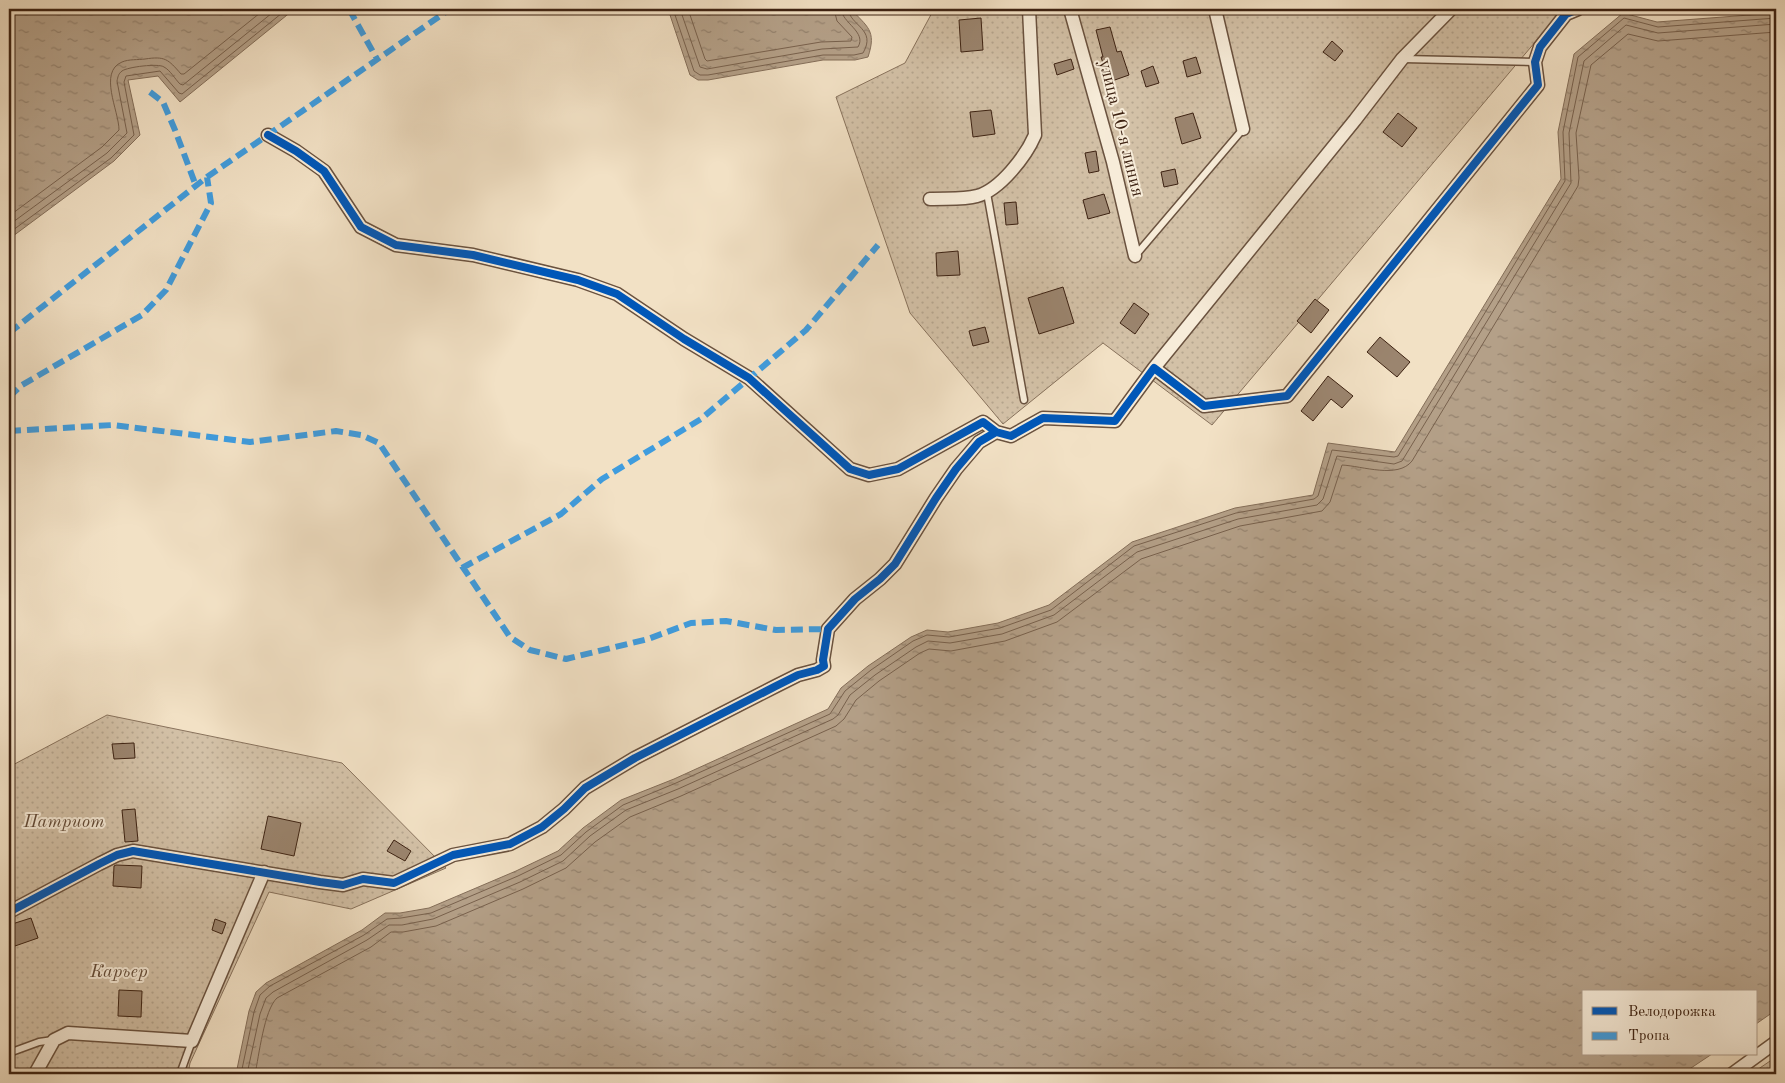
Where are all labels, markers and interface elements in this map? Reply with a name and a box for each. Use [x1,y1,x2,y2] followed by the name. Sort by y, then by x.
[1095,58,1147,198] street label: улица 10-я линия
[22,813,105,831] park label: Патриот
[89,963,148,981] park label: Карьер
[1582,990,1758,1056] legend
[1628,1005,1716,1020] text: Велодорожка
[1628,1029,1670,1044] text: Тропа

